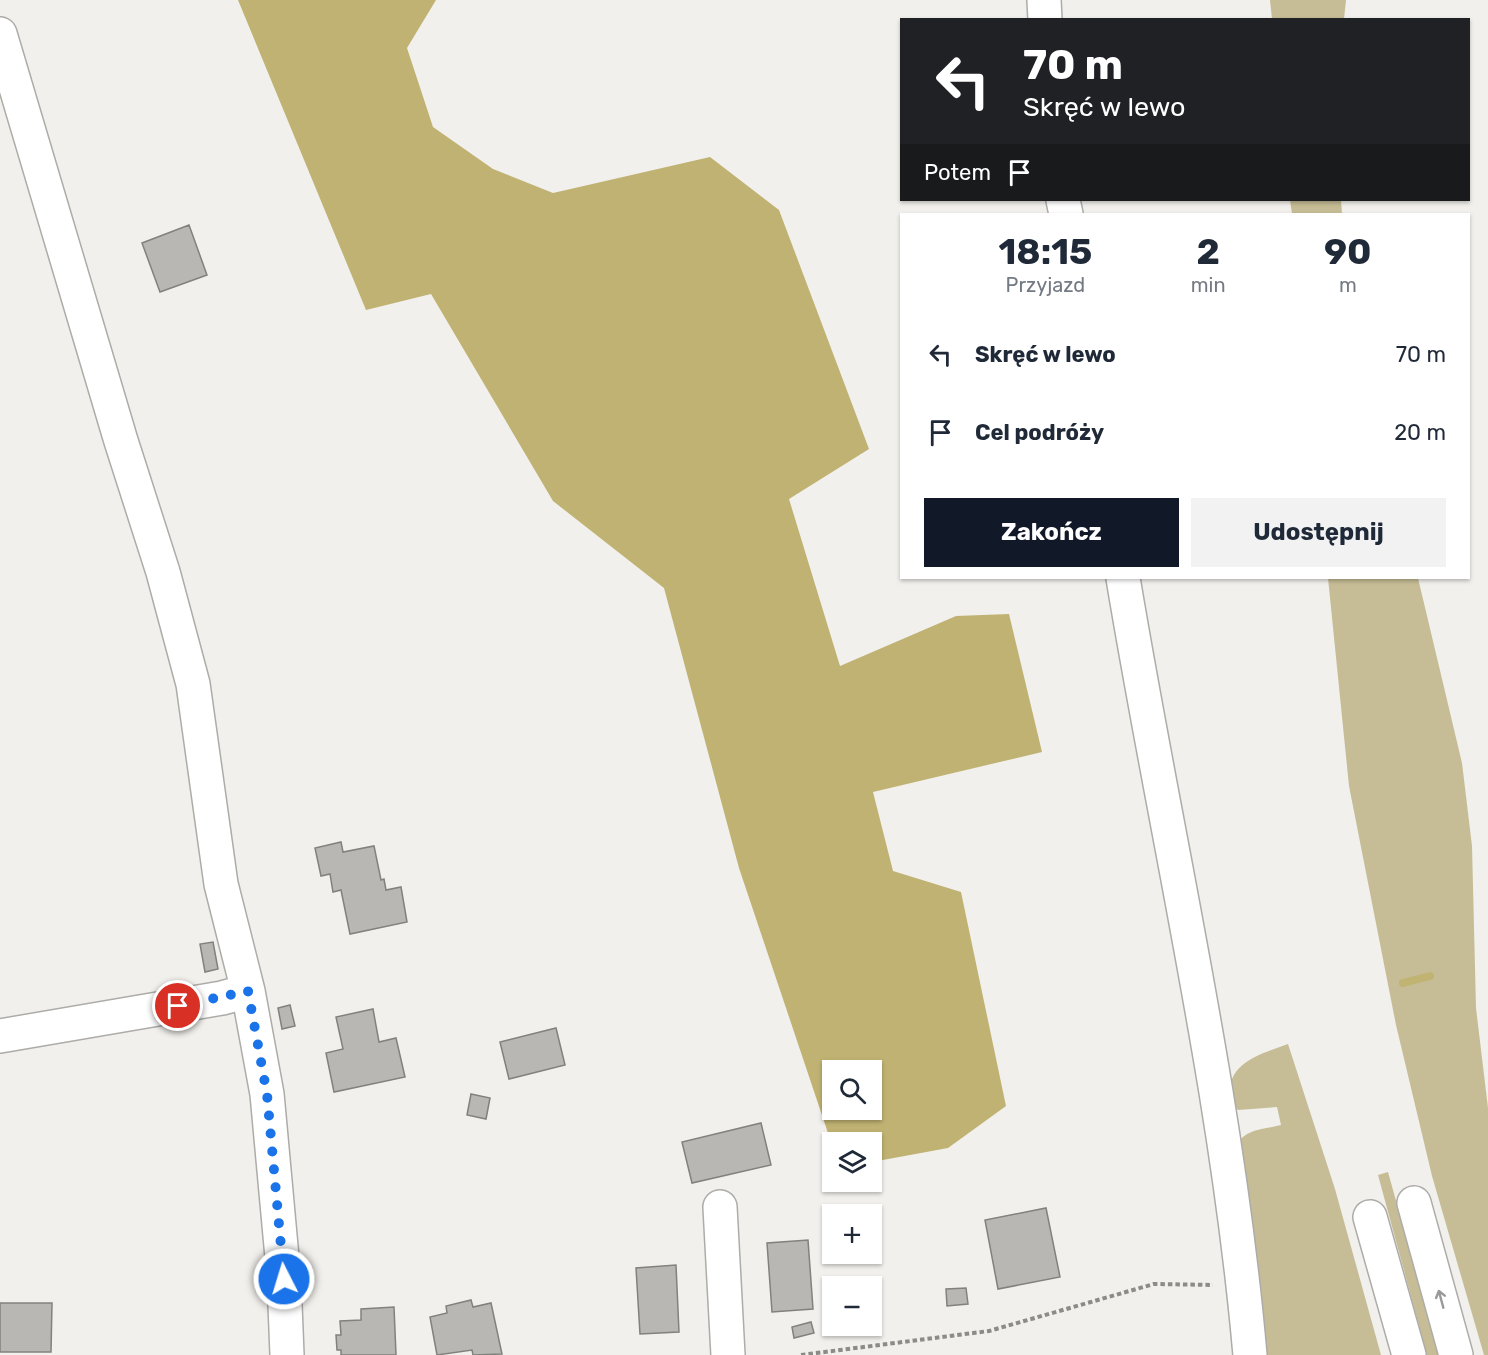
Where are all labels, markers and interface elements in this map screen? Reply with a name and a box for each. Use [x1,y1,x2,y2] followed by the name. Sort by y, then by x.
[1023,40,1123,90] text: 70 m
[924,42,1002,120] icon: left
[1023,91,1186,123] text: Skręć w lewo
[1003,156,1036,189] icon: arrive
[924,159,991,186] text: Potem
[998,230,1092,273] text: 18:15
[1196,230,1220,273] text: 2
[1324,230,1372,273] text: 90
[1006,273,1085,297] text: Przyjazd
[1191,273,1226,297] text: min
[1339,273,1357,297] text: m
[924,338,957,371] icon: left
[975,341,1116,368] text: Skręć w lewo
[1396,341,1446,368] text: 70 m
[924,416,957,449] icon: arrive
[975,419,1104,446] text: Cel podróży
[1394,419,1446,446] text: 20 m
[924,498,1179,567] button: Zakończ
[1191,498,1446,567] button: Udostępnij
[152,980,203,1031] pin
[161,989,194,1022] icon: arrive
[822,1060,882,1336] map controls
[822,1060,882,1120] button: search
[822,1132,882,1192] button: layers
[822,1204,882,1264] button: +
[252,1247,316,1311] position arrow
[822,1276,882,1336] button: −
[1434,1289,1446,1308] one-way arrow

